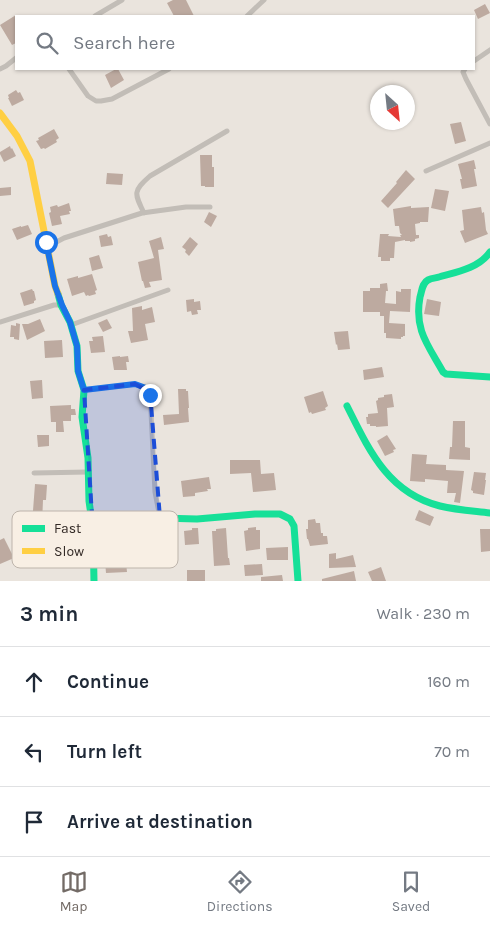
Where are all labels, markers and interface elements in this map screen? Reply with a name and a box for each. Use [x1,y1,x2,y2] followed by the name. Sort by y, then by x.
[15,15,475,70] search box
[33,29,61,57] icon: search
[73,32,175,54] text: Search here
[370,85,415,130] north arrow
[35,231,58,254] route start
[139,384,162,407] route end
[12,511,178,568] legend
[54,520,81,537] text: Fast
[54,543,84,560] text: Slow
[20,602,78,626] text: 3 min
[376,604,470,623] text: Walk · 230 m
[20,668,48,696] icon: ahead
[67,671,149,693] text: Continue
[427,672,470,691] text: 160 m
[20,738,48,766] icon: left
[67,741,142,763] text: Turn left
[434,742,470,761] text: 70 m
[20,808,48,836] icon: arrive
[67,811,253,833] text: Arrive at destination
[60,868,88,915] tab: Map
[207,868,273,915] tab: Directions
[392,868,430,915] tab: Saved

